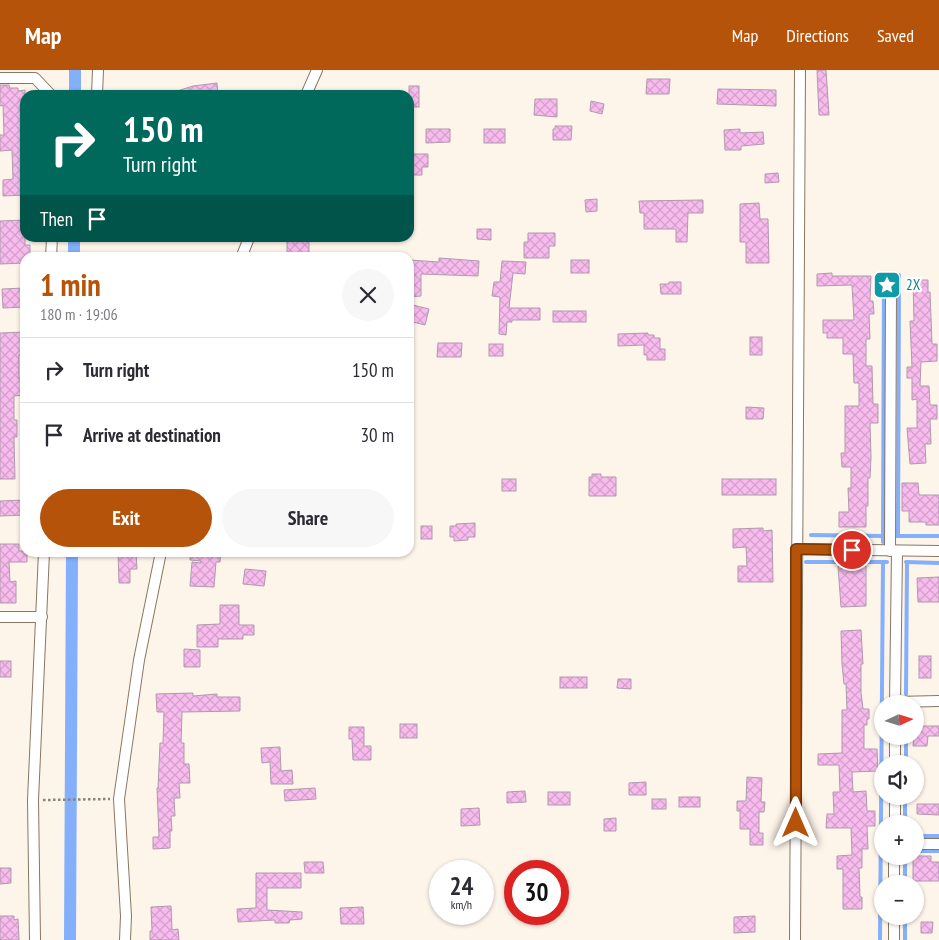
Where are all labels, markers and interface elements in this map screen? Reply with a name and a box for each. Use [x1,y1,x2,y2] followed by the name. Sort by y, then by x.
[25,20,62,51] text: Map
[732,24,758,47] text: Map
[786,24,849,47] text: Directions
[877,24,914,47] text: Saved
[123,106,204,152] text: 150 m
[40,110,105,175] icon: right
[123,150,197,178] text: Turn right
[83,205,111,233] icon: arrive
[40,207,73,231] text: Then
[40,265,101,304] text: 1 min
[342,269,394,321] button: close
[872,270,902,300] place icon: 2X
[906,275,921,294] place label: 2X
[40,304,118,324] text: 180 m · 19:06
[40,356,68,384] icon: right
[83,358,149,382] text: Turn right
[352,358,394,382] text: 150 m
[40,421,68,449] icon: arrive
[83,423,221,447] text: Arrive at destination
[361,423,394,447] text: 30 m
[40,489,212,547] button: Exit
[222,489,394,547] button: Share
[831,529,873,571] pin
[838,536,866,564] icon: arrive
[874,695,924,745] north arrow
[874,695,924,925] map controls
[874,755,924,805] button: sound
[769,796,821,848] position arrow
[874,815,924,865] button: +
[504,860,569,925] speed limit sign: 30
[450,870,473,902] text: 24
[874,875,924,925] button: −
[451,897,472,912] text: km/h

